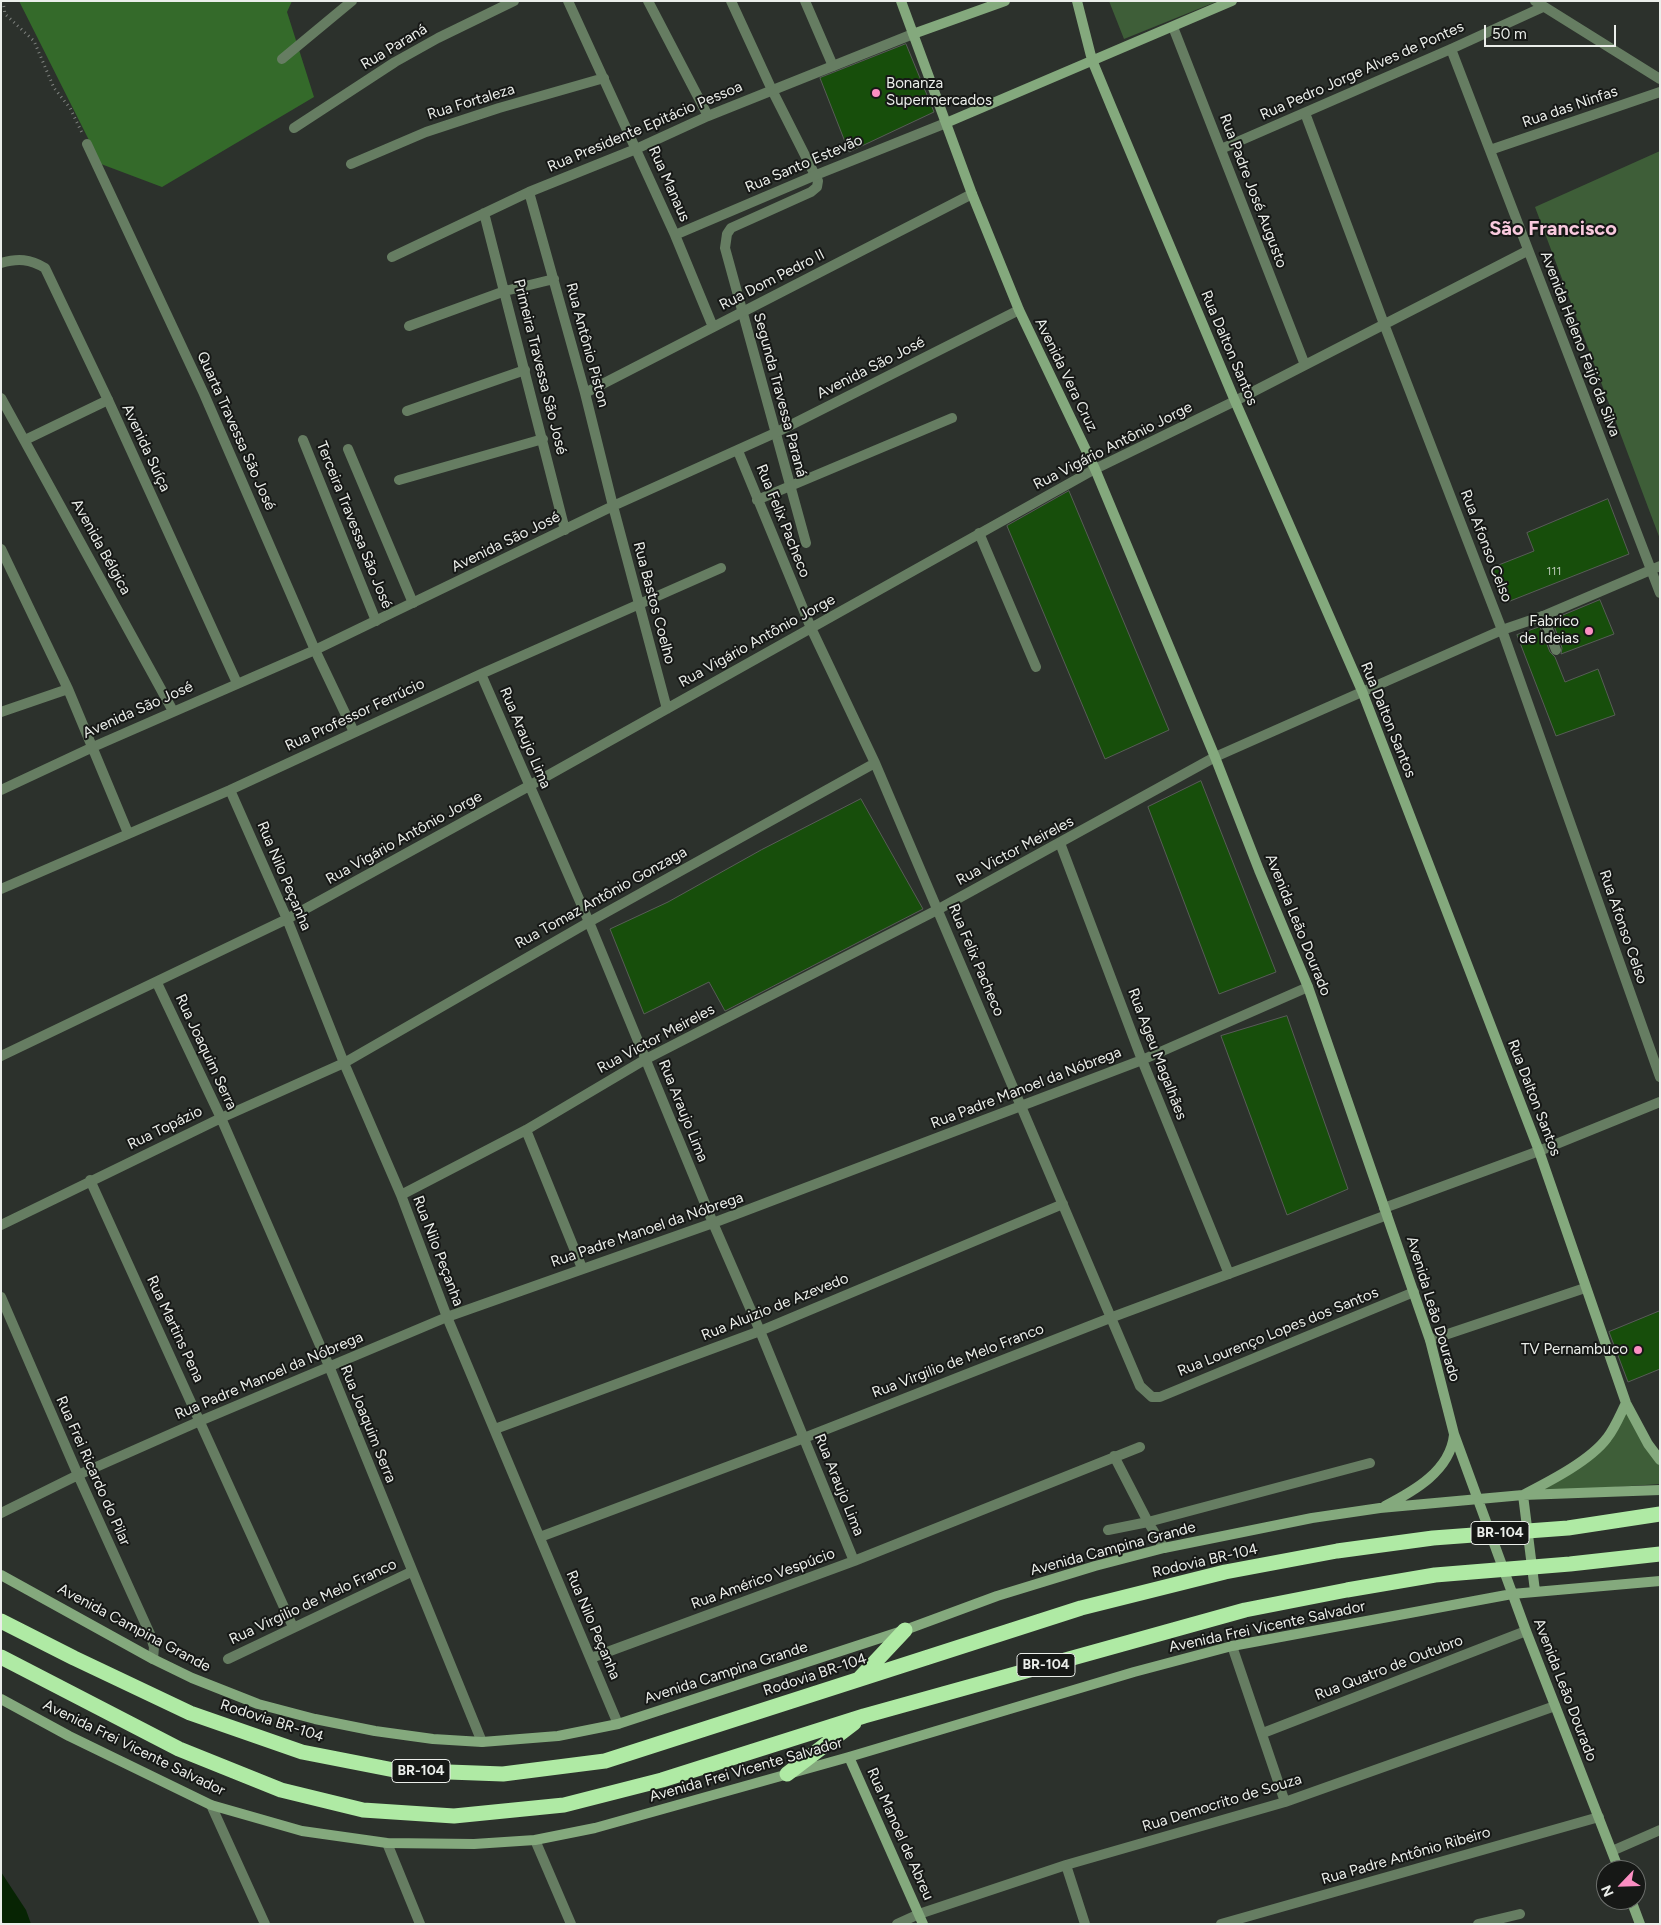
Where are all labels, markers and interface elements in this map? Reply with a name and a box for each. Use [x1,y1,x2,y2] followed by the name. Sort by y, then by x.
[1486,15,1618,47] scale bar
[1257,18,1467,124] street label: Rua Pedro Jorge Alves de Pontes
[358,20,430,74] street label: Rua Paraná
[1492,25,1527,43] text: 50 m
[886,75,992,110] place label: Bonanza Supermercados
[545,78,745,176] street label: Rua Presidente Epitácio Pessoa
[425,80,517,124] street label: Rua Fortaleza
[1520,82,1620,132] street label: Rua das Ninfas
[870,87,882,99] marker: Bonanza Supermercados
[1215,112,1291,270] street label: Rua Padre José Augusto
[743,131,865,197] street label: Rua Santo Estevão
[644,143,694,225] street label: Rua Manaus
[1489,217,1617,241] district label: São Francisco
[716,246,828,314] street label: Rua Dom Pedro II
[1536,249,1624,439] street label: Avenida Heleno Feijó da Silva
[509,277,571,457] street label: Primeira Travessa São José
[562,281,612,409] street label: Rua Antônio Piston
[1197,288,1261,408] street label: Rua Dalton Santos
[749,311,811,479] street label: Segunda Travessa Paraná
[1031,315,1101,435] street label: Avenida Vera Cruz
[814,333,928,403] street label: Avenida São José
[193,349,279,513] street label: Quarta Travessa São José
[1031,398,1195,494] street label: Rua Vigário Antônio Jorge
[118,401,174,495] street label: Avenida Suíça
[312,439,396,611] street label: Terceira Travessa São José
[752,462,814,580] street label: Rua Felix Pacheco
[1456,487,1516,605] street label: Rua Afonso Celso
[67,496,135,598] street label: Avenida Bélgica
[449,508,563,576] street label: Avenida São José
[629,540,679,666] street label: Rua Bastos Coelho
[1547,564,1561,578] house number: 111
[676,590,838,692] street label: Rua Vigário Antônio Jorge
[1519,613,1579,648] place label: Fabrico de Ideias
[1583,625,1595,637] marker: Fabrico de Ideias
[1357,659,1419,781] street label: Rua Dalton Santos
[282,675,428,755] street label: Rua Professor Ferrúcio
[80,678,196,742] street label: Avenida São José
[496,685,554,791] street label: Rua Araujo Lima
[323,787,485,889] street label: Rua Vigário Antônio Jorge
[953,812,1077,890] street label: Rua Victor Meireles
[253,819,315,933] street label: Rua Nilo Peçanha
[512,843,690,953] street label: Rua Tomaz Antônio Gonzaga
[1261,851,1335,999] street label: Avenida Leão Dourado
[1595,868,1651,986] street label: Rua Afonso Celso
[944,901,1008,1019] street label: Rua Felix Pacheco
[1124,986,1190,1122] street label: Rua Ageu Magalhães
[171,991,241,1113] street label: Rua Joaquim Serra
[594,1000,718,1078] street label: Rua Victor Meireles
[1503,1037,1565,1159] street label: Rua Dalton Santos
[928,1043,1124,1133] street label: Rua Padre Manoel da Nóbrega
[654,1057,712,1165] street label: Rua Araujo Lima
[125,1102,205,1154] street label: Rua Topázio
[548,1189,746,1271] street label: Rua Padre Manoel da Nóbrega
[409,1193,467,1309] street label: Rua Nilo Peçanha
[1402,1234,1464,1384] street label: Avenida Leão Dourado
[699,1269,851,1345] street label: Rua Aluizio de Azevedo
[142,1273,208,1385] street label: Rua Martins Pena
[1175,1283,1381,1381] street label: Rua Lourenço Lopes dos Santos
[869,1320,1047,1402] street label: Rua Virgilio de Melo Franco
[172,1328,366,1424] street label: Rua Padre Manoel da Nóbrega
[1521,1341,1628,1359] place label: TV Pernambuco
[1632,1344,1644,1356] marker: TV Pernambuco
[336,1363,400,1485] street label: Rua Joaquim Serra
[52,1393,134,1549] street label: Rua Frei Ricardo do Pilar
[810,1431,868,1539] street label: Rua Araujo Lima
[1028,1518,1198,1580] street label: Avenida Campina Grande
[1471,1522,1529,1545] road number: BR-104
[1150,1540,1260,1582] street label: Rodovia BR-104
[689,1545,837,1613] street label: Rua Américo Vespúcio
[226,1555,400,1649] street label: Rua Virgilio de Melo Franco
[562,1568,624,1682] street label: Rua Nilo Peçanha
[54,1580,214,1676] street label: Avenida Campina Grande
[1167,1597,1367,1657] street label: Avenida Frei Vicente Salvador
[1529,1616,1601,1764] street label: Avenida Leão Dourado
[1312,1631,1466,1705] street label: Rua Quatro de Outubro
[642,1638,810,1708] street label: Avenida Campina Grande
[761,1650,869,1700] street label: Rodovia BR-104
[1017,1654,1075,1676] road number: BR-104
[40,1696,228,1800] street label: Avenida Frei Vicente Salvador
[218,1696,326,1746] street label: Rodovia BR-104
[647,1734,845,1806] street label: Avenida Frei Vicente Salvador
[392,1760,450,1782] road number: BR-104
[863,1765,937,1903] street label: Rua Manoel de Abreu
[1140,1770,1304,1836] street label: Rua Democrito de Souza
[1319,1823,1493,1889] street label: Rua Padre Antônio Ribeiro
[1596,1860,1646,1910] north arrow
[1598,1883,1618,1899] text: N

